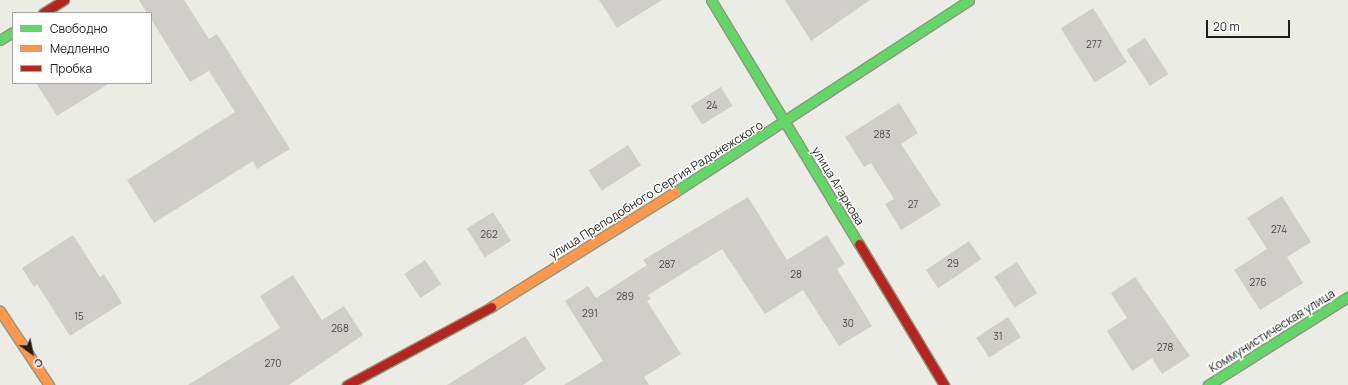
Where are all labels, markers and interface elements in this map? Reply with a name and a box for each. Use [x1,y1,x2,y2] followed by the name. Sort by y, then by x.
[12,12,152,84] legend
[1208,12,1292,38] scale bar
[1213,18,1240,35] text: 20 m
[50,20,108,37] text: Свободно
[1086,39,1102,51] house number: 277
[50,40,110,57] text: Медленно
[50,60,92,77] text: Пробка
[706,100,718,112] house number: 24
[546,118,766,262] street label: улица Преподобного Сергия Радонежского
[873,129,891,141] house number: 283
[809,144,867,228] street label: улица Агаркова
[908,199,918,211] house number: 27
[1271,224,1287,236] house number: 274
[480,229,498,241] house number: 262
[947,258,959,270] house number: 29
[659,259,675,271] house number: 287
[790,269,802,281] house number: 28
[1250,277,1266,289] house number: 276
[1206,286,1338,376] street label: Коммунистическая улица
[616,291,634,303] house number: 289
[582,308,598,320] house number: 291
[74,311,84,323] house number: 15
[842,318,854,330] house number: 30
[331,323,349,335] house number: 268
[993,331,1003,343] house number: 31
[12,333,52,373] north arrow
[1157,342,1173,354] house number: 278
[31,355,46,372] text: С
[265,358,281,370] house number: 270

